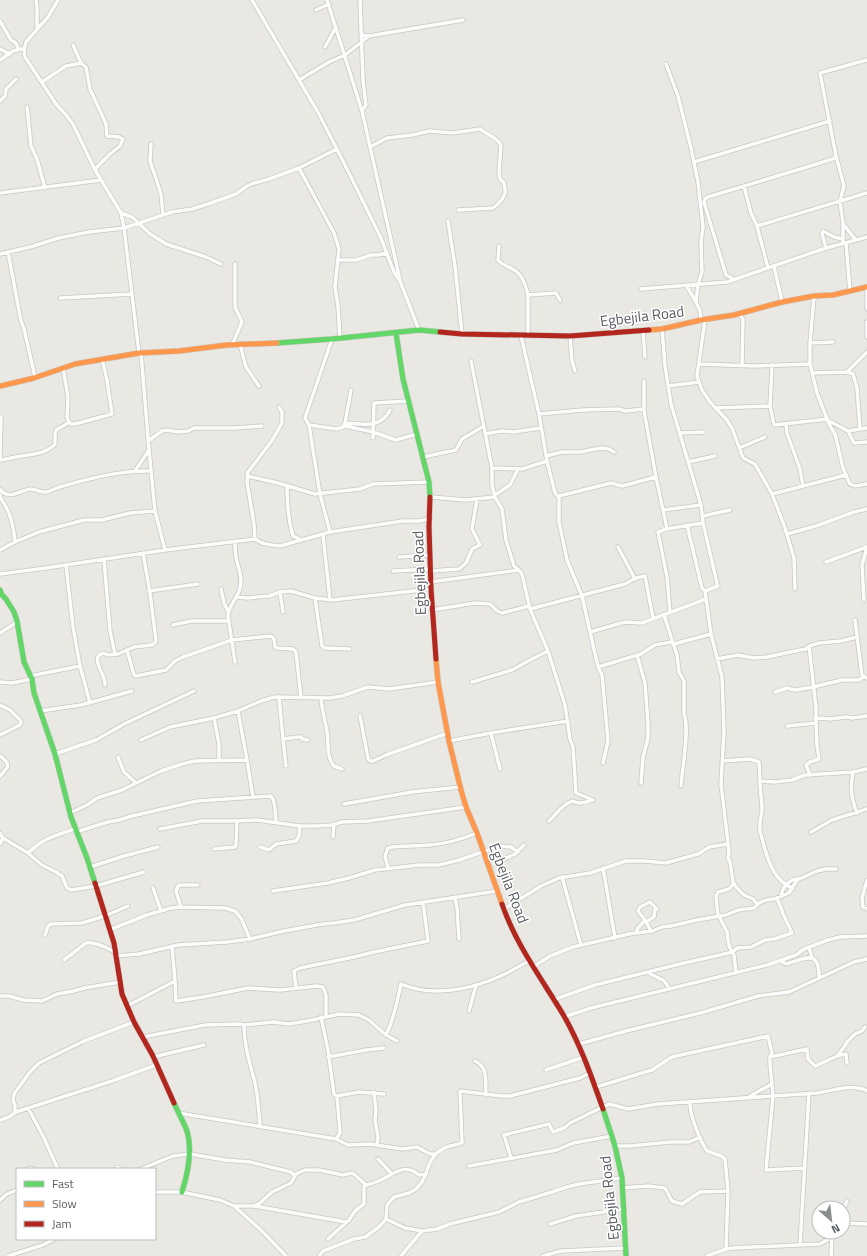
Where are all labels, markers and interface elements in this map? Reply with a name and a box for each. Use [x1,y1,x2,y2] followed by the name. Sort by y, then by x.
[599,299,685,333] street label: Egbejila Road
[406,530,432,616] street label: Egbejila Road
[483,839,535,927] street label: Egbejila Road
[593,1155,625,1241] street label: Egbejila Road
[16,1168,156,1240] legend
[52,1174,75,1193] text: Fast
[52,1194,77,1213] text: Slow
[811,1200,851,1240] north arrow
[52,1214,72,1233] text: Jam
[829,1220,843,1238] text: N

